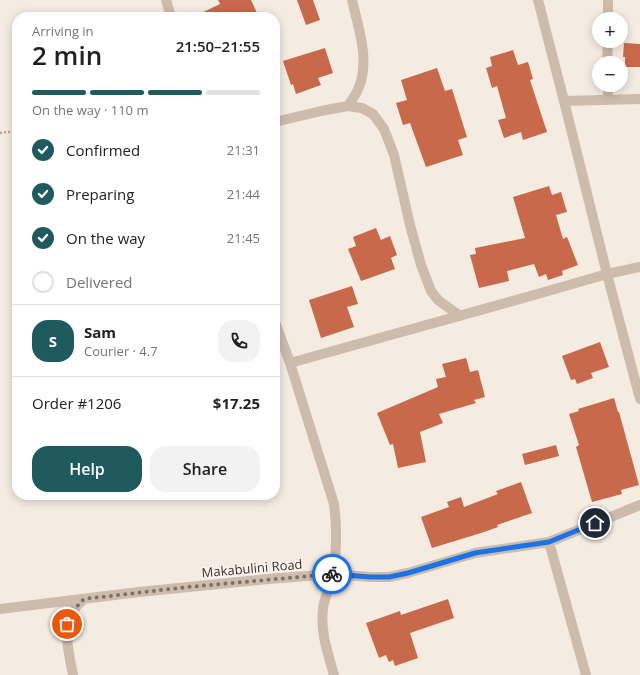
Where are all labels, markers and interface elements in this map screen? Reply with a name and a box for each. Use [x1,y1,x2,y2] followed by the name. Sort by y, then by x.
[592,12,628,92] map controls
[592,12,628,48] button: +
[32,22,94,40] text: Arriving in
[176,36,260,56] text: 21:50–21:55
[32,37,102,73] text: 2 min
[592,56,628,92] button: −
[32,101,148,119] text: On the way · 110 m
[32,139,54,161] icon: check
[66,140,140,160] text: Confirmed
[227,141,260,159] text: 21:31
[32,183,54,205] icon: check
[66,184,134,204] text: Preparing
[227,185,260,203] text: 21:44
[32,227,54,249] icon: check
[66,228,145,248] text: On the way
[227,229,260,247] text: 21:45
[66,272,133,292] text: Delivered
[218,320,260,362] button: phone
[84,322,116,342] text: Sam
[49,331,57,351] text: S
[84,342,158,360] text: Courier · 4.7
[32,393,121,413] text: Order #1206
[213,393,260,413] text: $17.25
[32,446,142,492] button: Help
[150,446,260,492] button: Share
[578,506,612,540] pin
[584,512,606,534] icon: home
[312,554,352,594] courier
[201,555,303,581] street label: Makabulini Road
[321,563,343,585] icon: bike
[50,607,84,641] pin
[56,613,78,635] icon: bag

